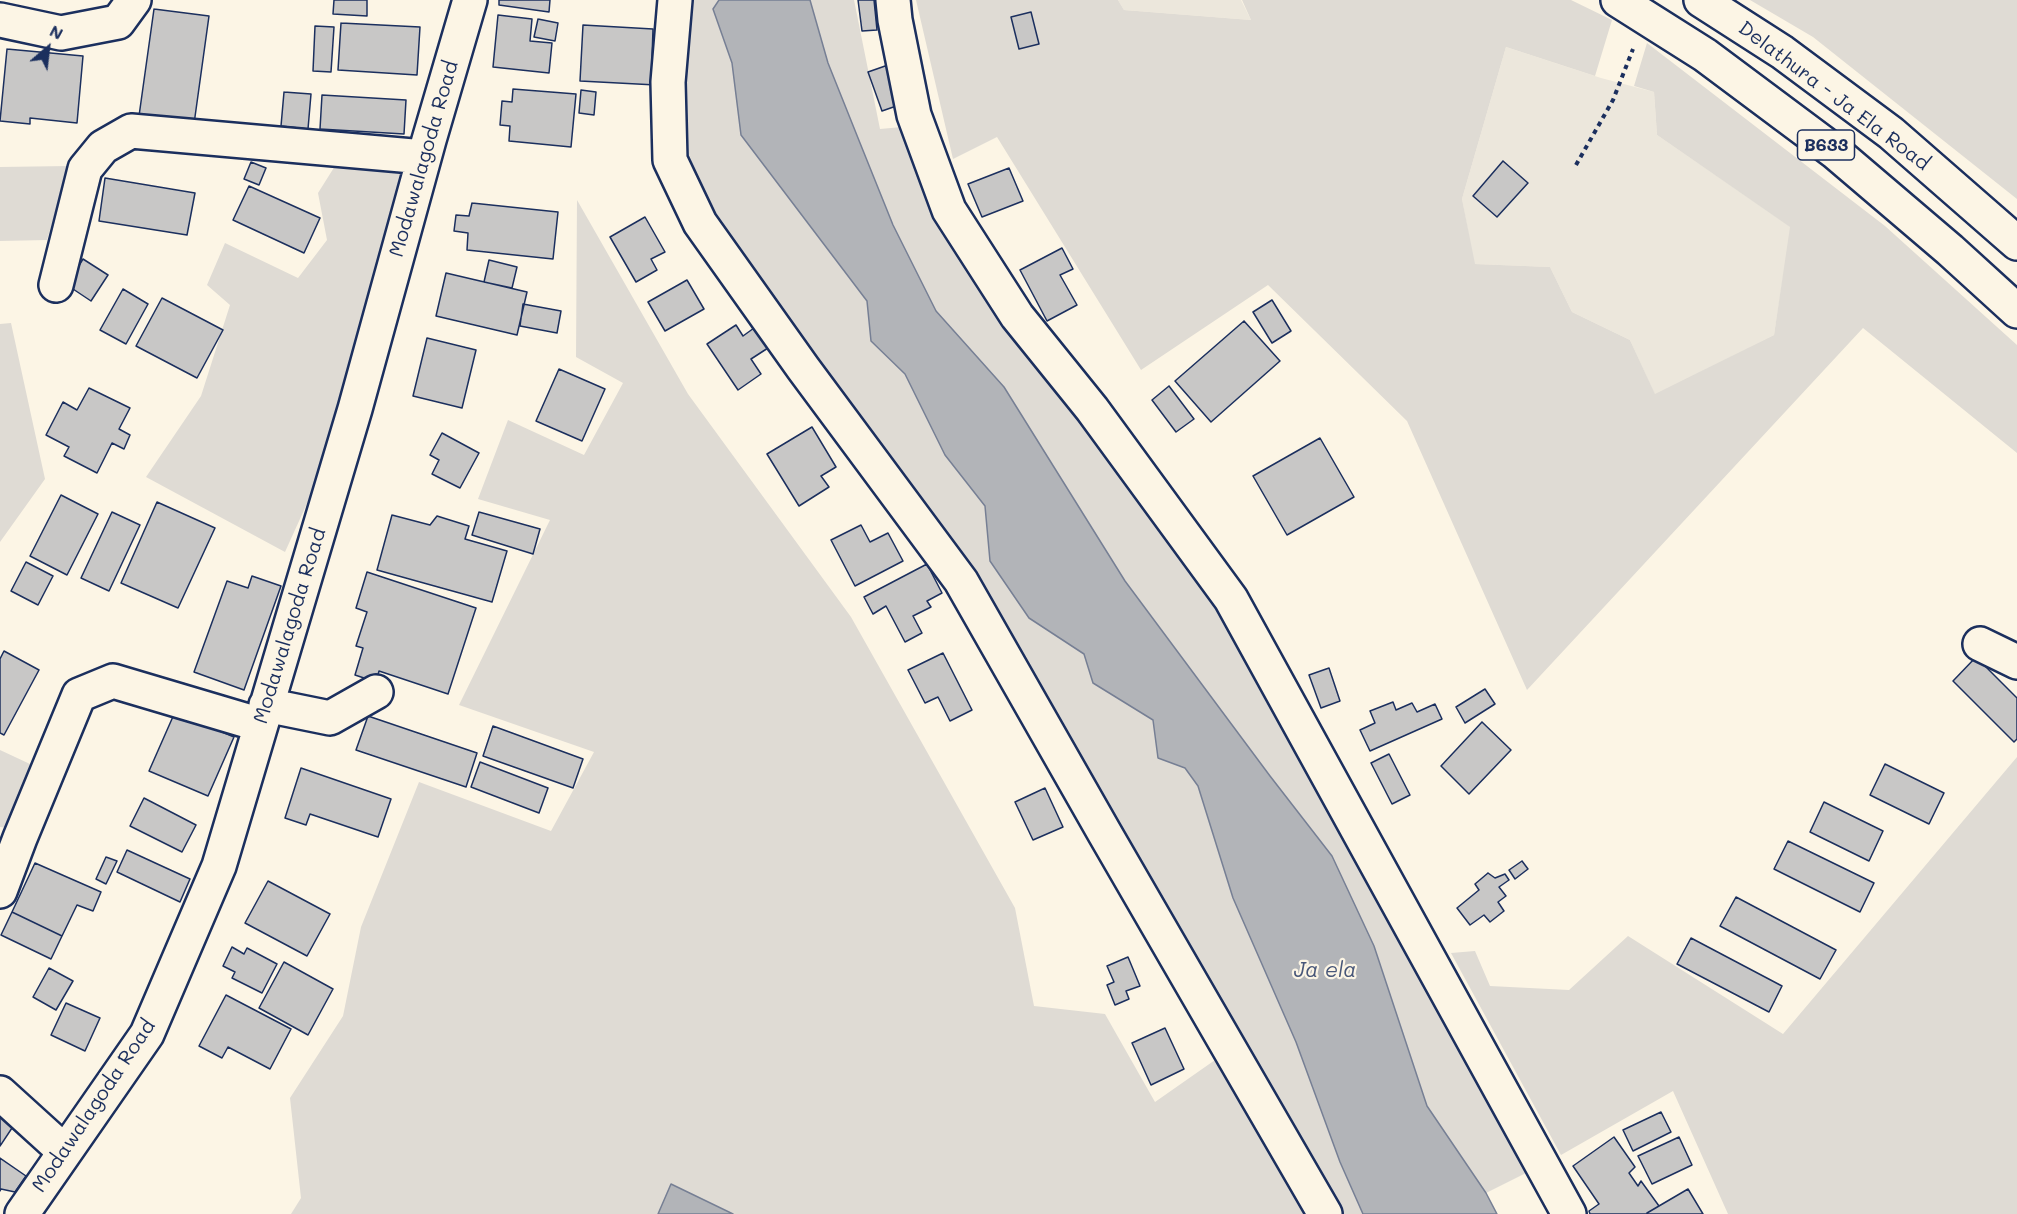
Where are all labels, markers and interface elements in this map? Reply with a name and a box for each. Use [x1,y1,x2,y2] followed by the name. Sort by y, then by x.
[1734,16,1934,176] street label: Delathura - Ja Ela Road
[18,18,78,78] north arrow
[46,20,67,44] text: N
[384,58,464,260] street label: Modawalagoda Road
[1798,130,1854,160] road number: B633
[249,525,331,727] street label: Modawalagoda Road
[1294,958,1356,984] water label: Ja ela
[27,1015,161,1197] street label: Modawalagoda Road

